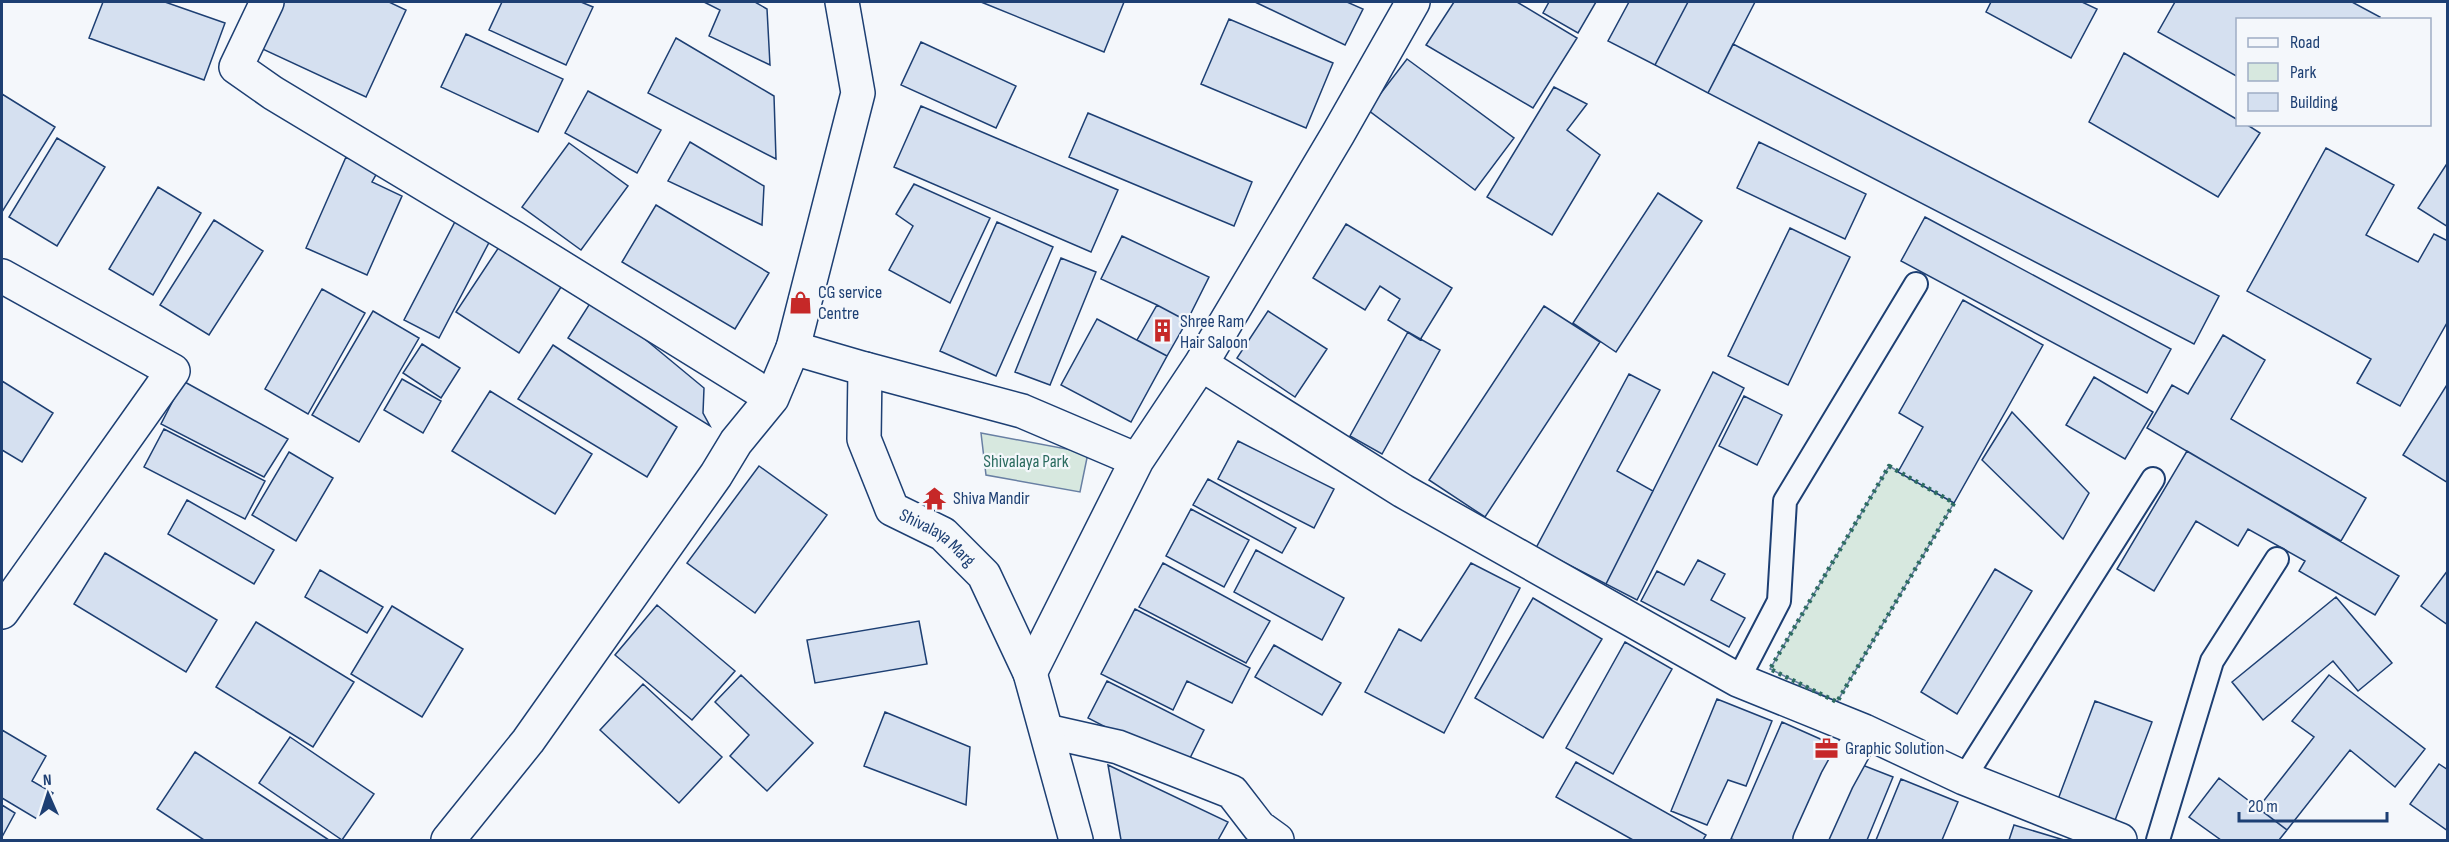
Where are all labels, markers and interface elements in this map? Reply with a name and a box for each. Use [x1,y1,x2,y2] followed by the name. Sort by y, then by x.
[2236,18,2431,126] legend
[2290,32,2320,53] text: Road
[2290,62,2316,83] text: Park
[2290,92,2338,113] text: Building
[818,282,882,324] place label: CG service Centre
[787,289,813,315] shop icon: CG service Centre
[1180,311,1248,353] place label: Shree Ram Hair Saloon
[1149,318,1175,344] building icon: Shree Ram Hair Saloon
[983,451,1069,472] park label: Shivalaya Park
[922,485,948,511] temple icon: Shiva Mandir
[953,488,1030,509] place label: Shiva Mandir
[896,504,980,571] street label: Shivalaya Marg
[1814,735,1840,761] office icon: Graphic Solution
[1845,738,1944,759] place label: Graphic Solution
[18,764,78,824] north arrow
[43,771,52,790] text: N
[2239,785,2388,823] scale bar
[2248,796,2278,817] text: 20 m

